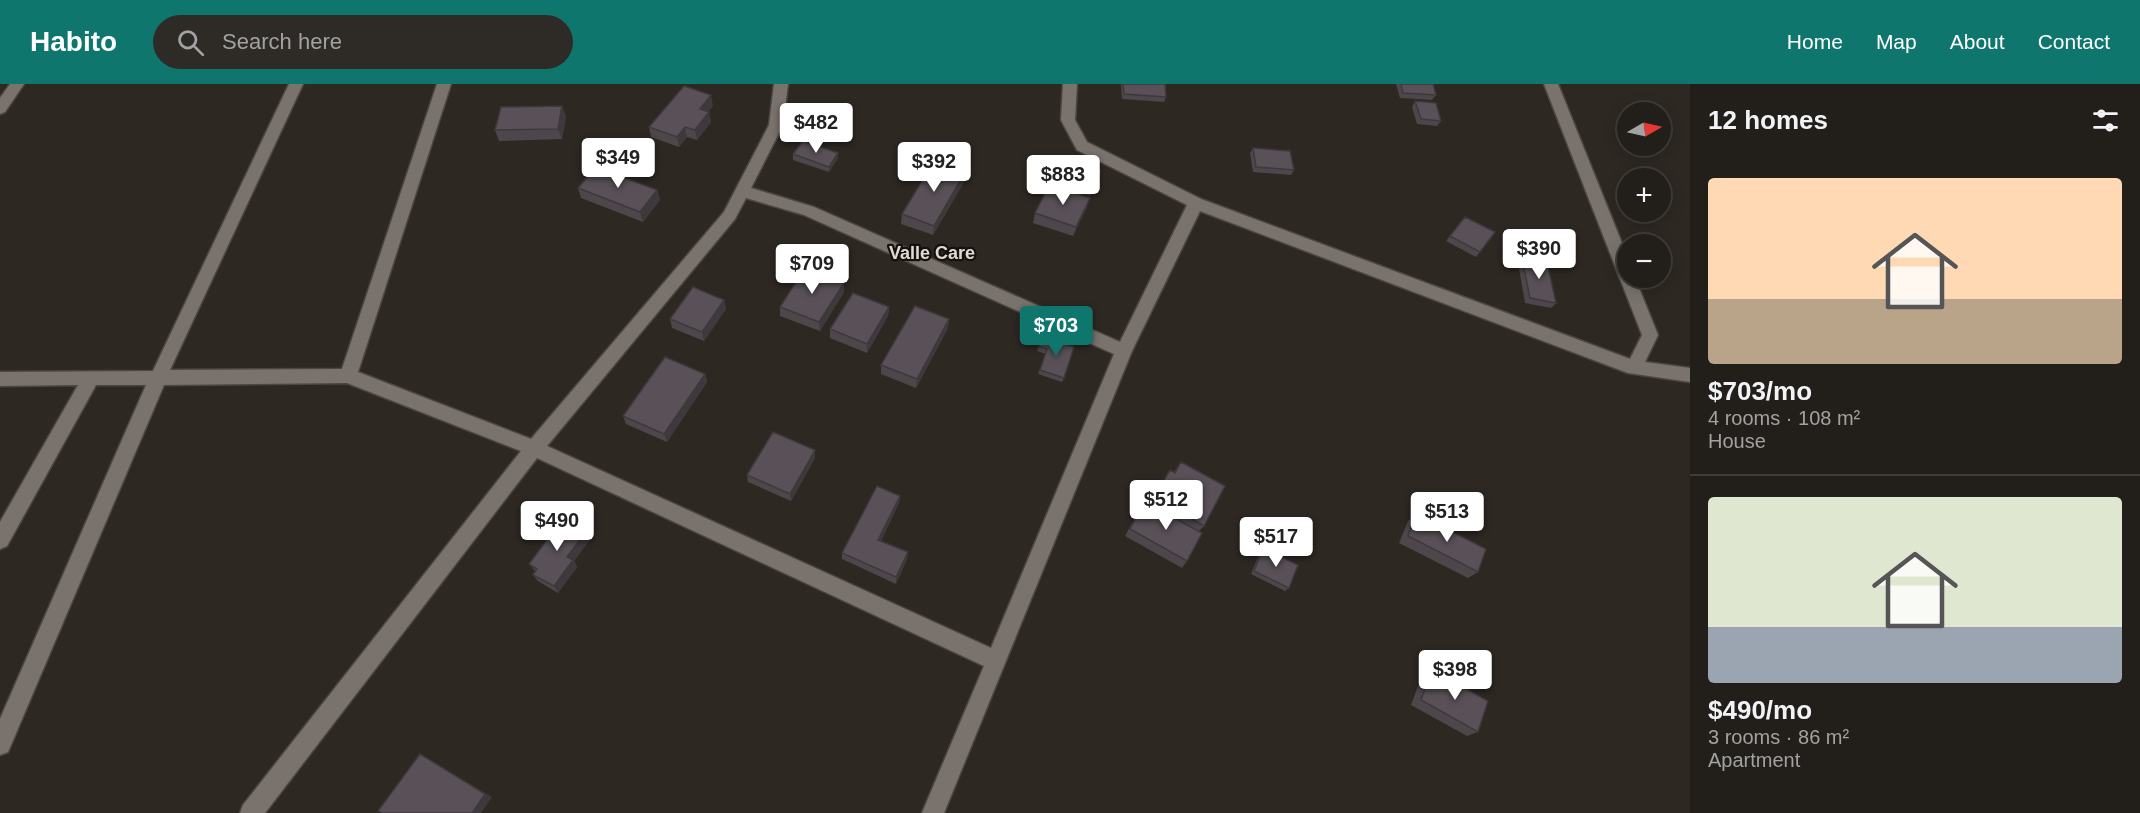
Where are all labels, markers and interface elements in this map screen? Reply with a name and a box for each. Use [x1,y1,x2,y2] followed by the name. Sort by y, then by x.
[153,15,573,69] search box
[30,26,117,57] text: Habito
[174,26,207,59] icon: search
[222,29,342,54] text: Search here
[1787,30,1843,53] text: Home
[1876,30,1917,53] text: Map
[1950,30,2005,53] text: About
[2038,30,2110,53] text: Contact
[1617,102,1671,156] north arrow
[1617,102,1671,288] map controls
[780,103,852,154] pin: $482
[2089,104,2122,137] icon: filters
[1708,105,1828,135] text: 12 homes
[794,111,838,133] text: $482
[582,138,654,189] pin: $349
[898,142,970,193] pin: $392
[596,146,640,168] text: $349
[912,150,956,172] text: $392
[1027,155,1099,206] pin: $883
[1041,163,1085,185] text: $883
[1617,168,1671,222] button: +
[1861,217,1969,325] icon: home
[1503,229,1575,280] pin: $390
[1617,234,1671,288] button: −
[1517,237,1561,259] text: $390
[889,243,975,263] district label: Valle Care
[776,244,848,295] pin: $709
[790,252,834,274] text: $709
[1020,306,1092,357] pin: $703
[1034,314,1078,336] text: $703
[1708,376,1812,406] text: $703/mo
[1708,407,1860,429] text: 4 rooms · 108 m²
[1708,430,1766,452] text: House
[1130,480,1202,531] pin: $512
[1144,488,1188,510] text: $512
[1411,492,1483,543] pin: $513
[1425,500,1469,522] text: $513
[521,501,593,552] pin: $490
[535,509,579,531] text: $490
[1240,517,1312,568] pin: $517
[1254,525,1298,547] text: $517
[1861,536,1969,644] icon: home
[1419,650,1491,701] pin: $398
[1433,658,1477,680] text: $398
[1708,695,1812,725] text: $490/mo
[1708,726,1849,748] text: 3 rooms · 86 m²
[1708,749,1800,771] text: Apartment

